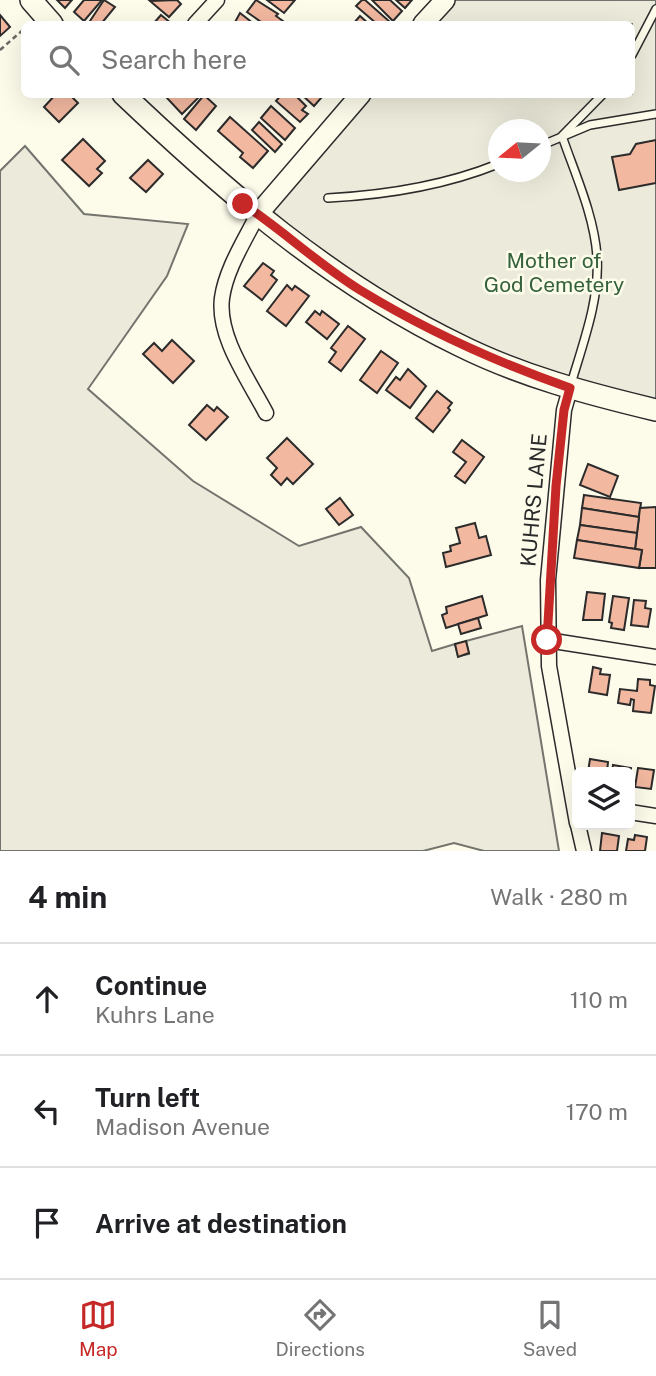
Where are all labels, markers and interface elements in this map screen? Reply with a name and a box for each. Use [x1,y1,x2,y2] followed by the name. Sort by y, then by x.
[21,21,635,98] search box
[45,41,83,79] icon: search
[101,44,247,75] text: Search here
[488,119,551,182] north arrow
[227,188,258,219] route end
[484,248,624,297] park label: Mother of God Cemetery
[515,432,552,568] street label: KUHRS LANE
[531,624,562,655] route start
[572,767,635,830] map controls
[572,767,635,830] button: layers
[28,879,107,915] text: 4 min
[490,883,628,910] text: Walk · 280 m
[95,970,207,1001] text: Continue
[28,980,66,1018] icon: ahead
[570,986,628,1013] text: 110 m
[95,1001,215,1028] text: Kuhrs Lane
[95,1082,200,1113] text: Turn left
[28,1092,66,1130] icon: left
[566,1098,628,1125] text: 170 m
[95,1113,270,1140] text: Madison Avenue
[28,1204,66,1242] icon: arrive
[95,1208,347,1239] text: Arrive at destination
[79,1296,118,1360] tab: Map
[276,1296,365,1360] tab: Directions
[523,1296,577,1360] tab: Saved

